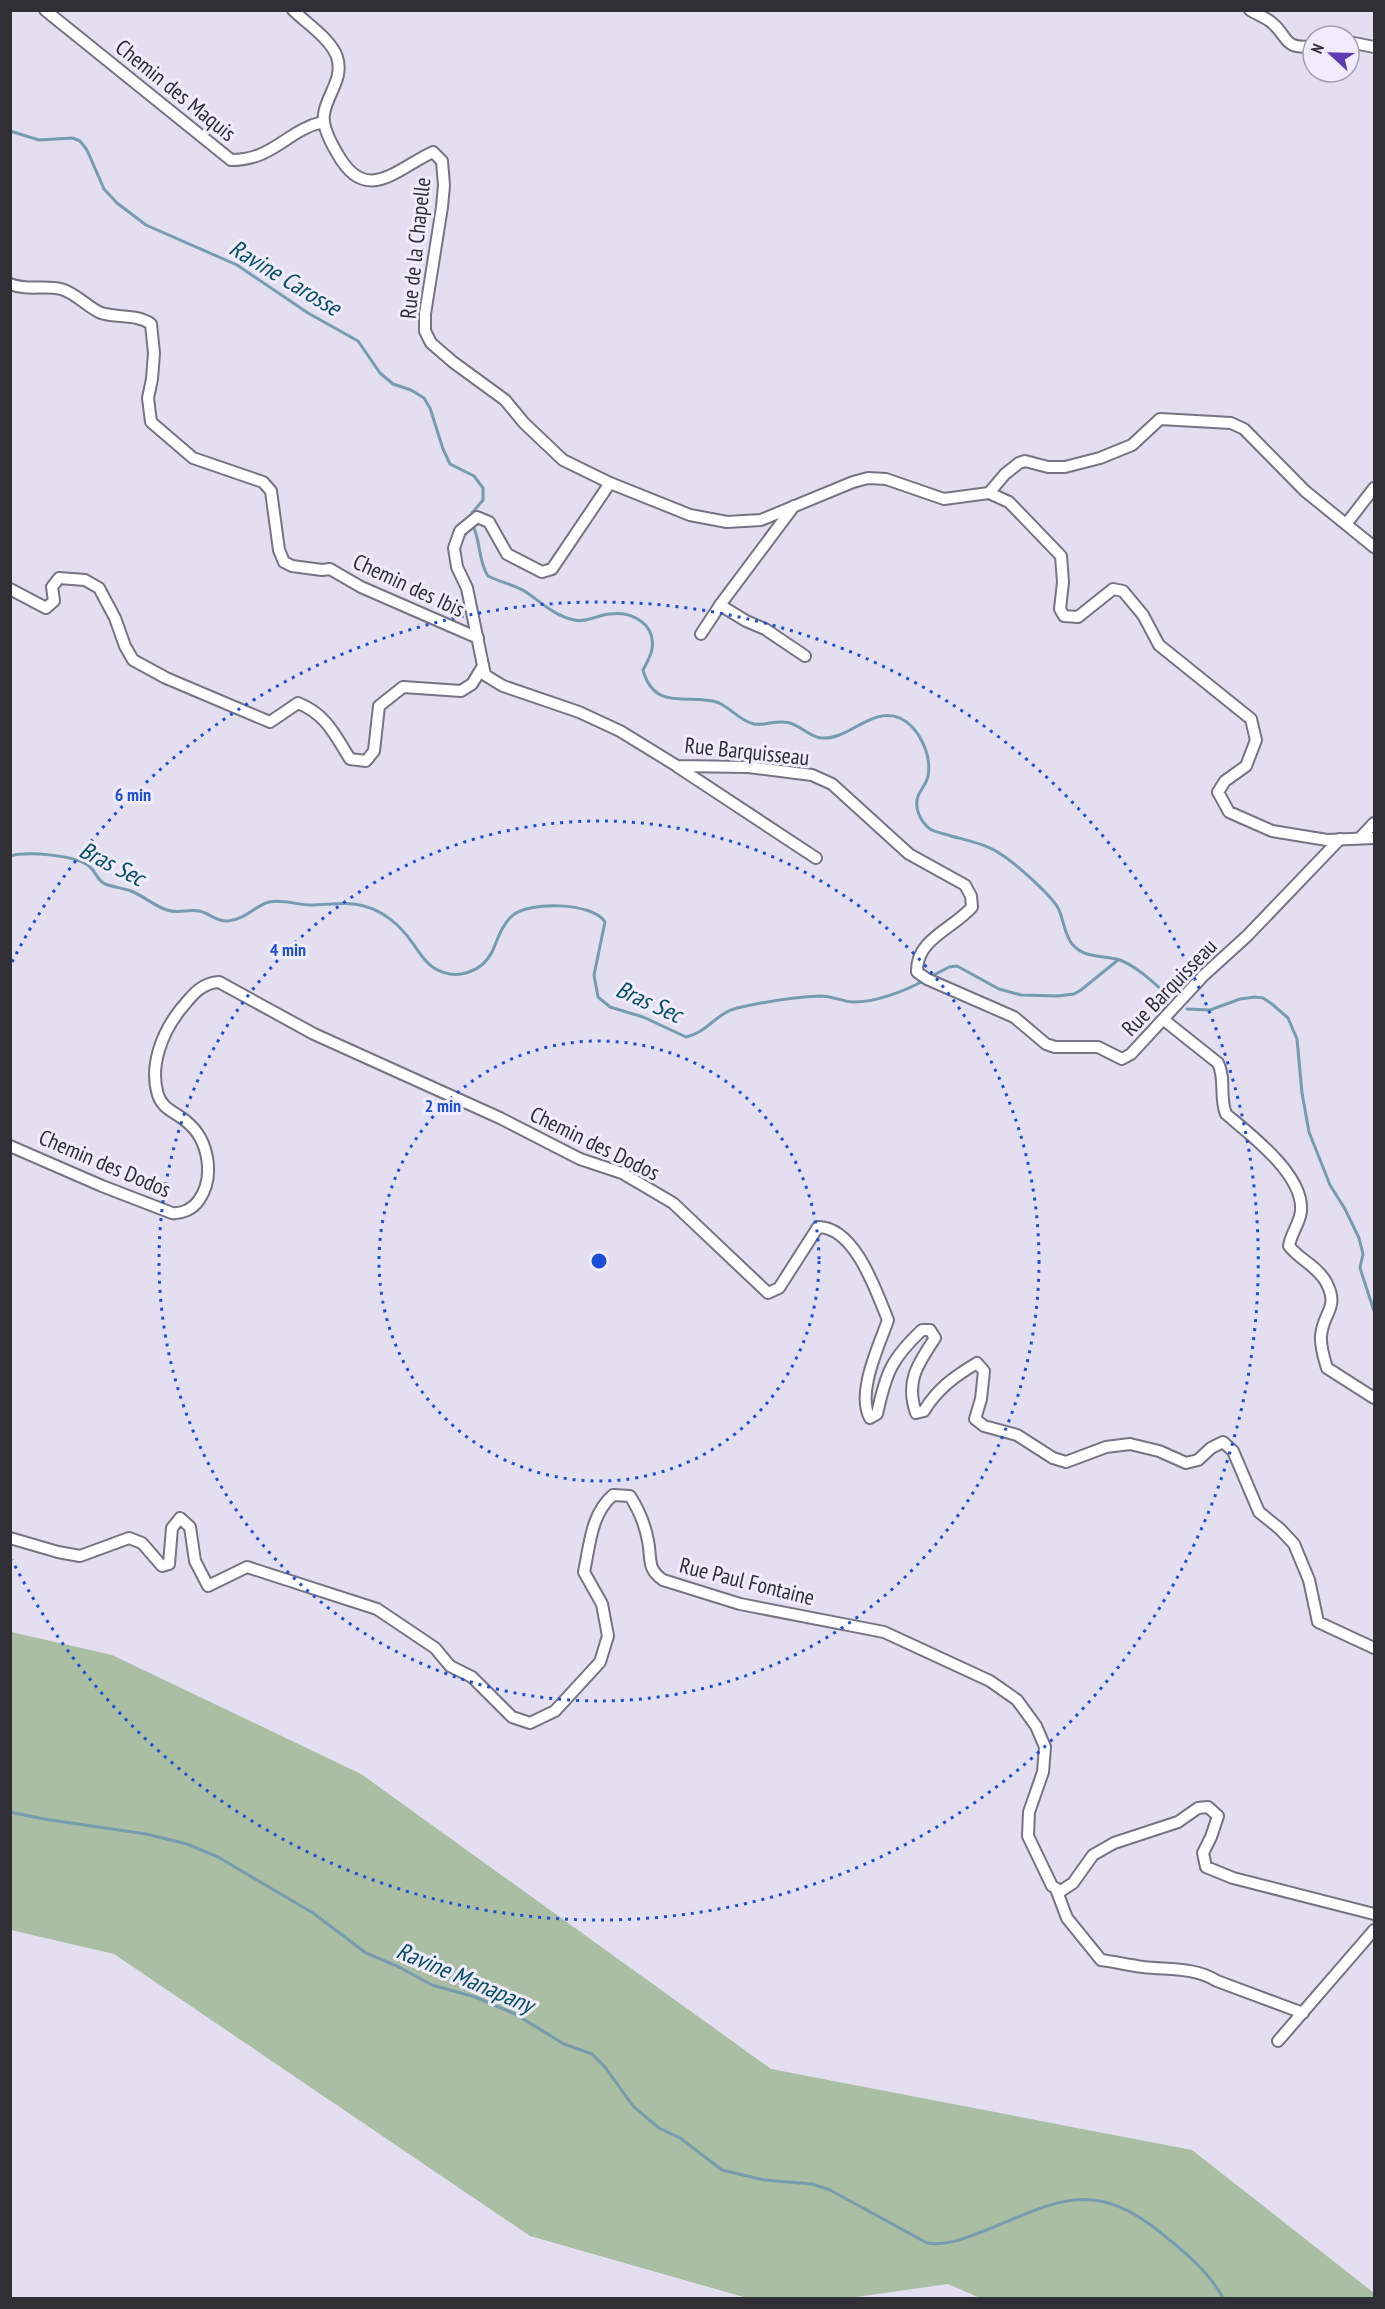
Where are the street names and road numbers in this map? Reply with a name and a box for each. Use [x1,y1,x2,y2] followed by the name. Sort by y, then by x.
[110,33,242,147] street label: Chemin des Maquis
[394,176,436,320] street label: Rue de la Chapelle
[349,547,469,623] street label: Chemin des Ibis
[683,731,811,771] street label: Rue Barquisseau
[1115,932,1223,1042] street label: Rue Barquisseau
[526,1100,664,1186] street label: Chemin des Dodos
[35,1123,175,1203] street label: Chemin des Dodos
[677,1551,817,1611] street label: Rue Paul Fontaine

